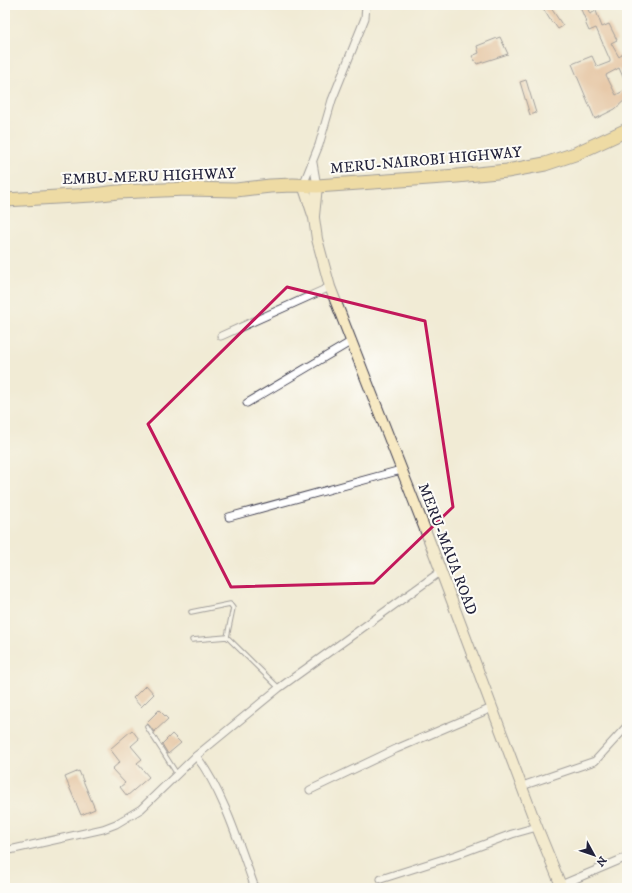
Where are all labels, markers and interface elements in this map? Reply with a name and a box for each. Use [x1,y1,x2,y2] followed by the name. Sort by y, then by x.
[329,143,523,178] street label: MERU-NAIROBI HIGHWAY
[62,164,237,189] street label: EMBU-MERU HIGHWAY
[414,481,481,618] street label: MERU-MAUA ROAD
[574,835,614,875] north arrow
[593,853,609,869] text: N

